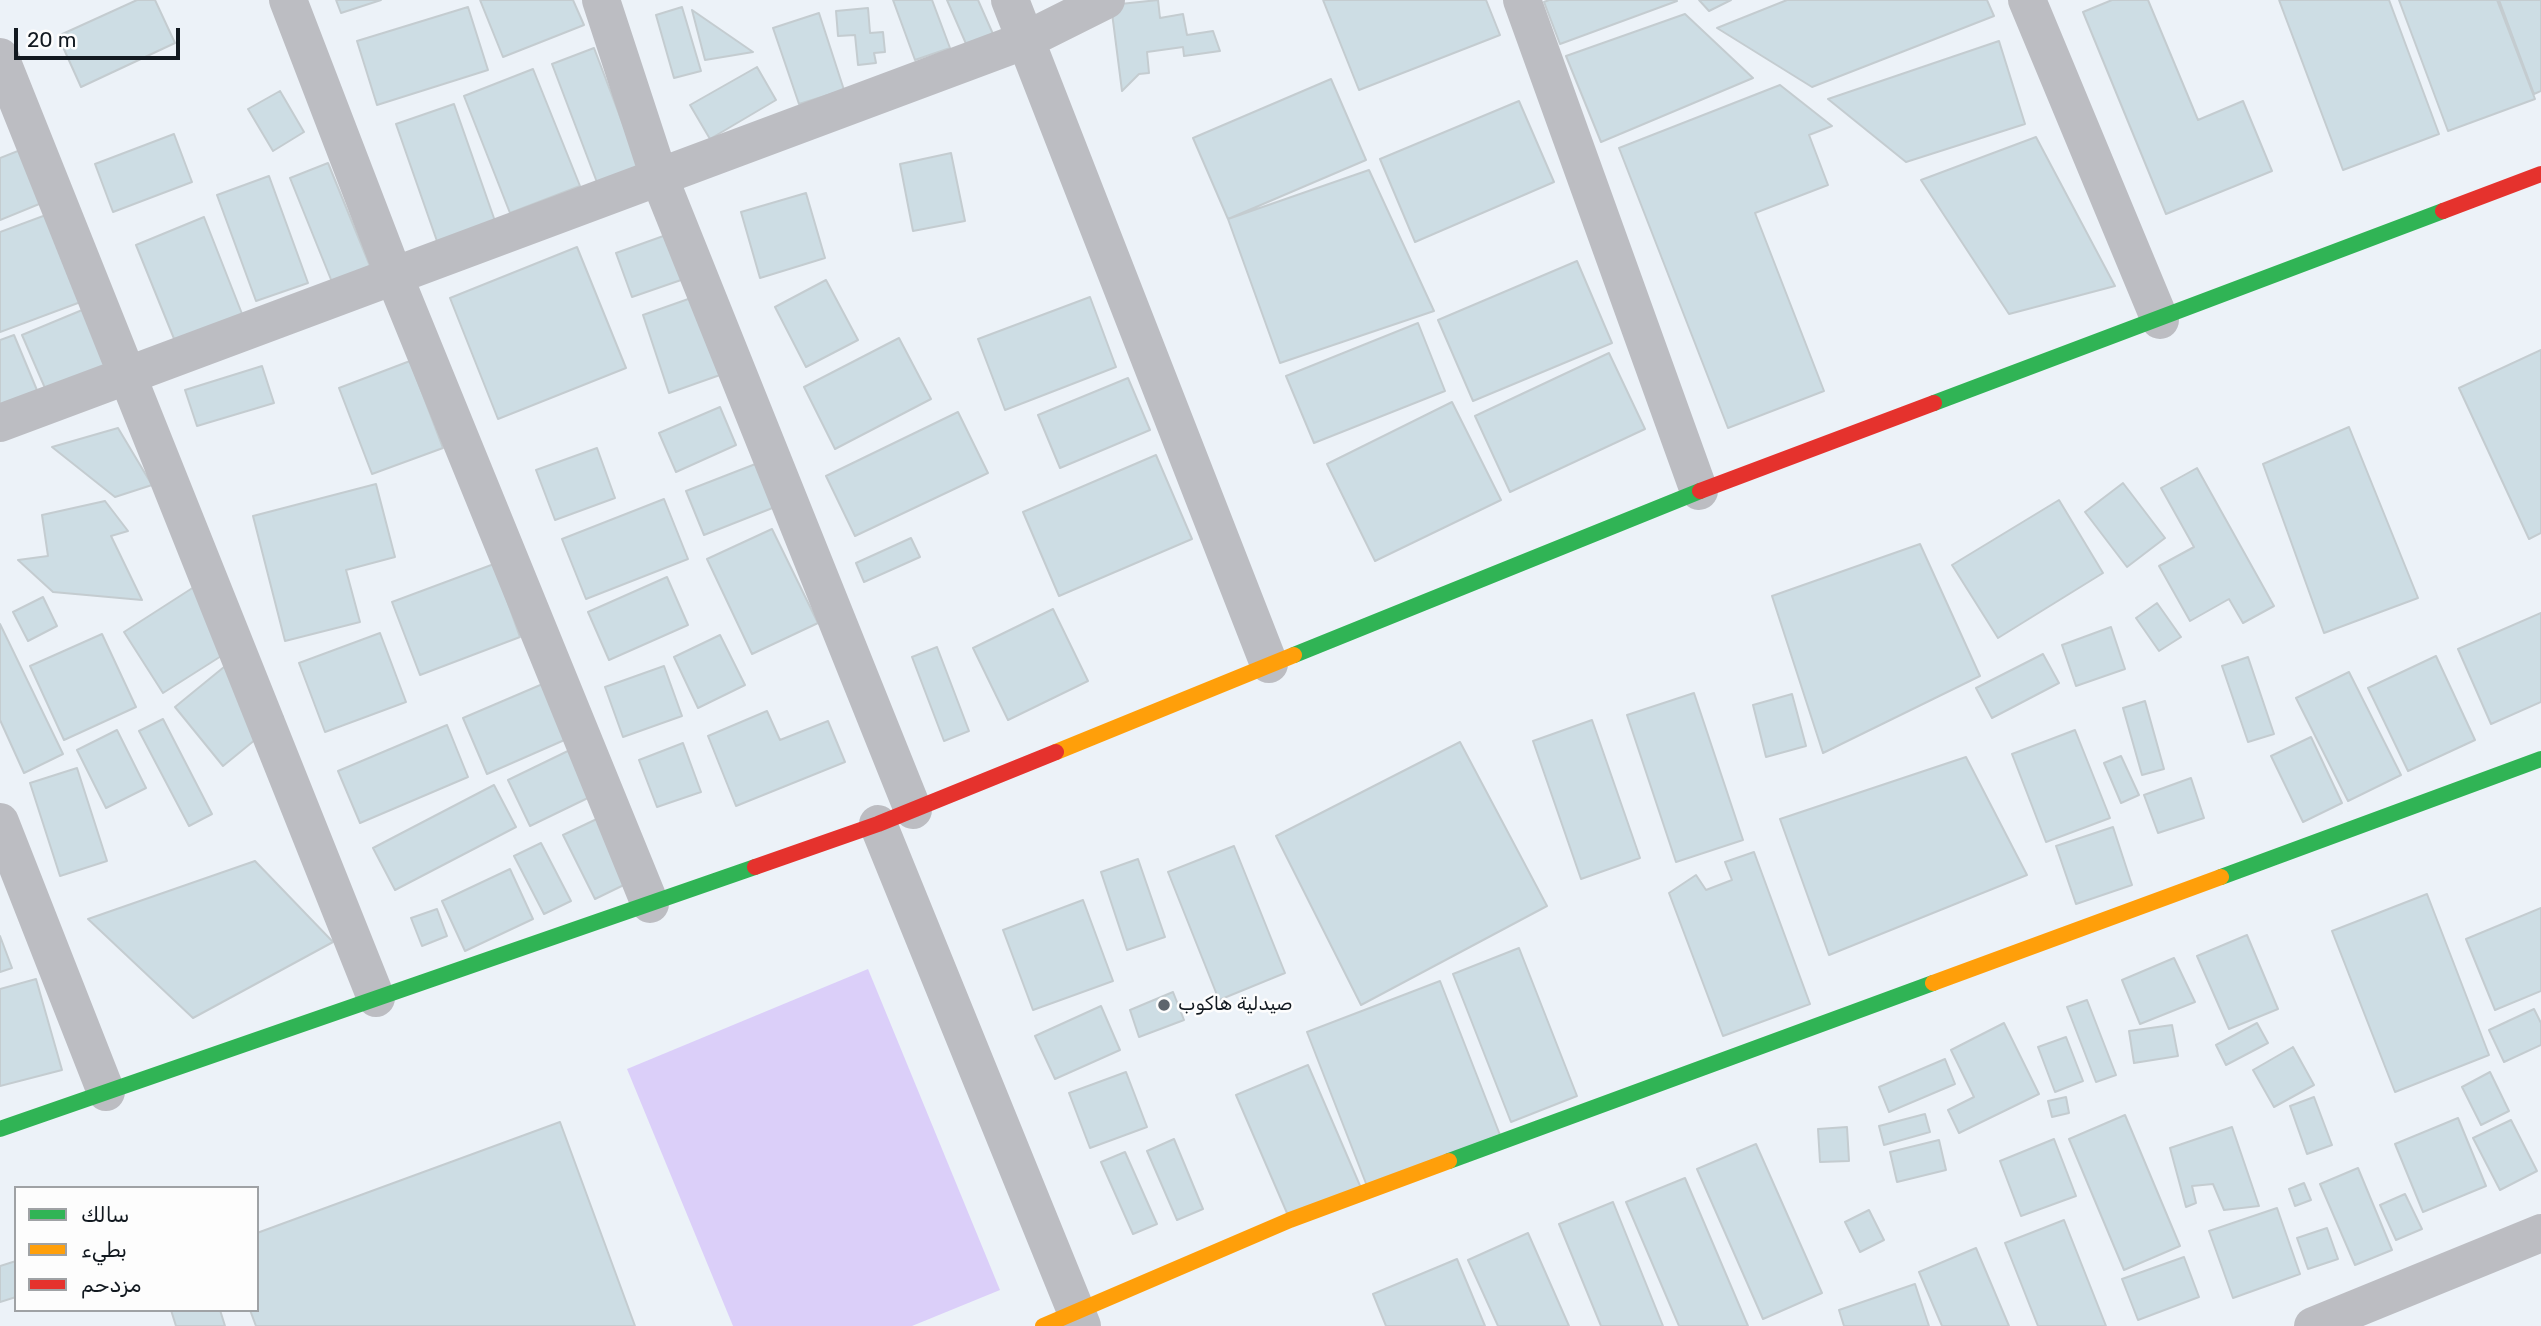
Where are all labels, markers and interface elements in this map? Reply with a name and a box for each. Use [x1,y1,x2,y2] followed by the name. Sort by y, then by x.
[18,14,184,58] scale bar
[27,27,76,52] text: 20 m
[1178,994,1292,1016] place label: صيدلية هاكوب
[1156,997,1172,1013] marker: صيدلية هاكوب
[14,1186,259,1312] legend
[81,1202,129,1227] text: سالك
[81,1237,127,1262] text: بطيء
[81,1272,141,1297] text: مزدحم

